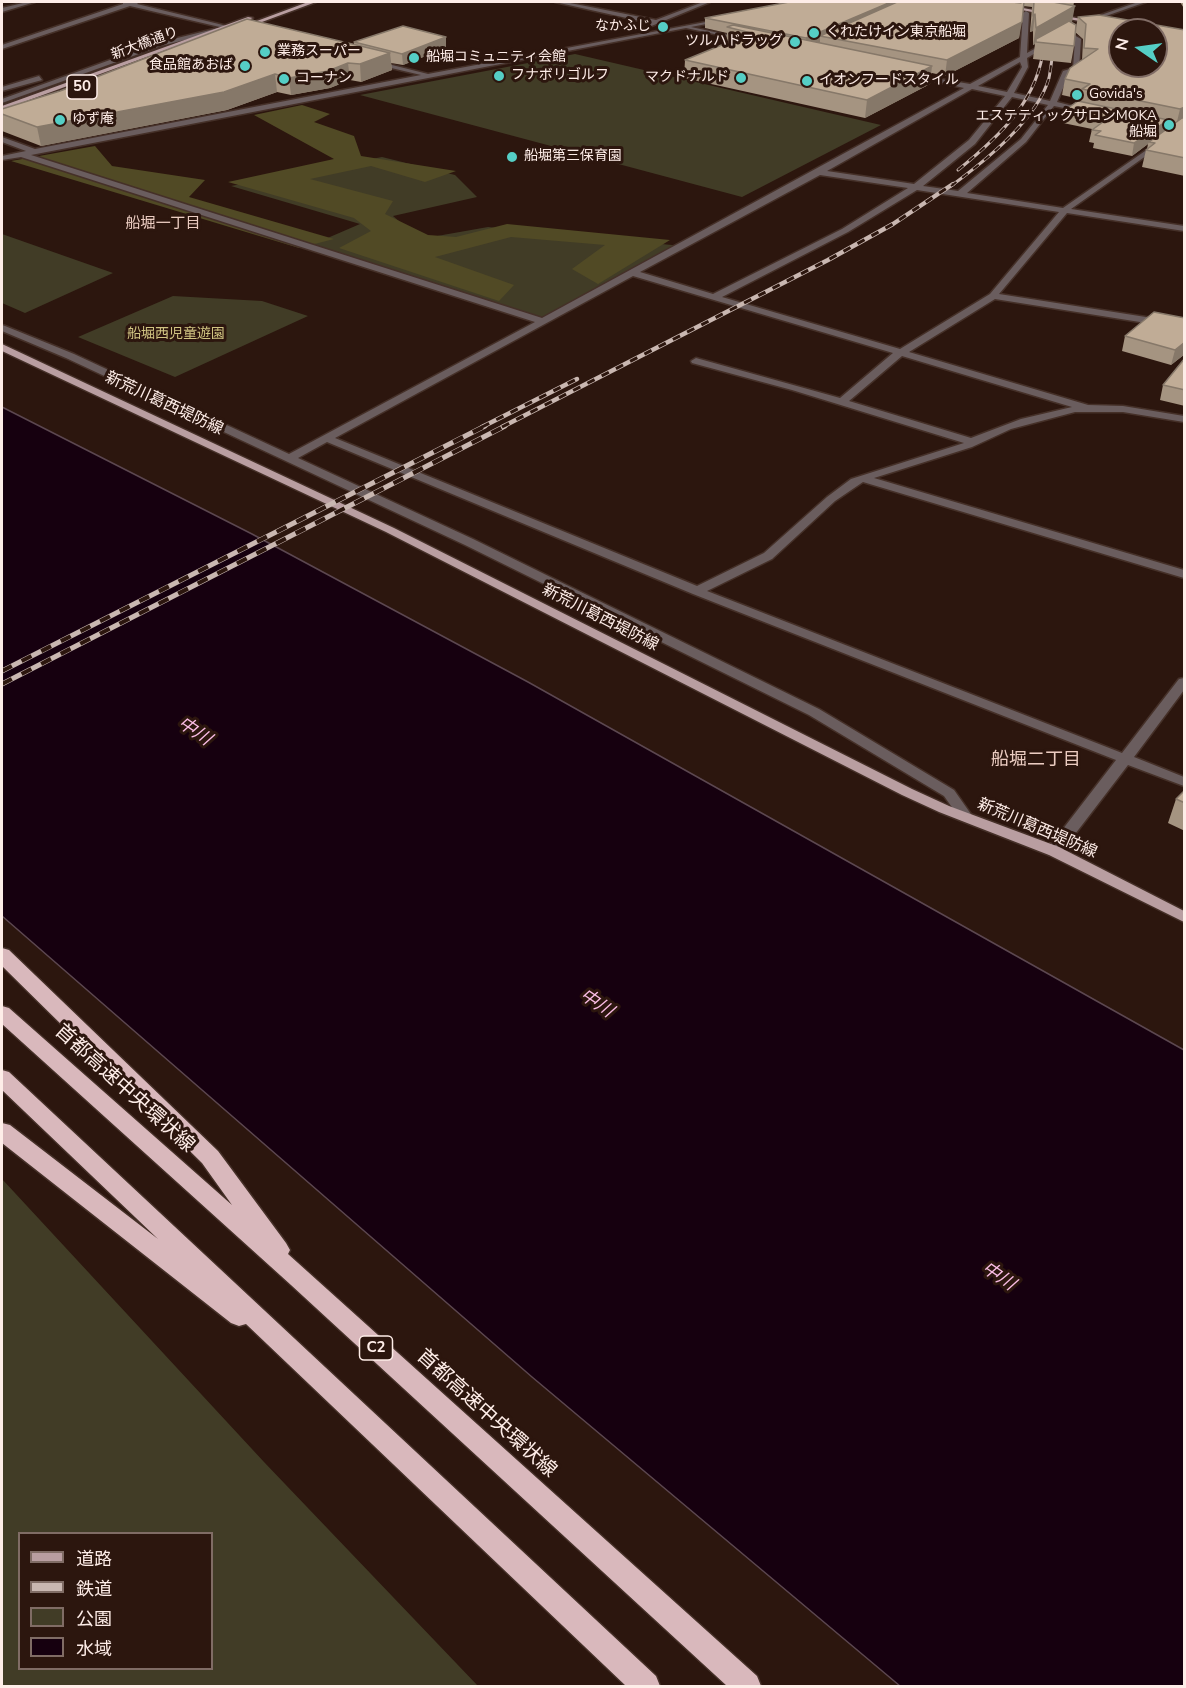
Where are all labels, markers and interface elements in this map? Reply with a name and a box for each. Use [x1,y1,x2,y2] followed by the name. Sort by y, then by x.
[1108,18,1168,78] north arrow
[595,19,651,35] place label: なかふじ
[656,20,670,34] marker: なかふじ
[109,24,181,64] street label: 新大橋通り
[826,25,966,41] place label: くれたけイン東京船堀
[807,26,821,40] marker: くれたけイン東京船堀
[685,34,783,50] place label: ツルハドラッグ
[788,35,802,49] marker: ツルハドラッグ
[1110,36,1134,53] text: N
[277,44,361,60] place label: 業務スーパー
[258,45,272,59] marker: 業務スーパー
[426,50,566,66] place label: 船堀コミュニティ会館
[407,51,421,65] marker: 船堀コミュニティ会館
[149,58,233,74] place label: 食品館あおば
[238,59,252,73] marker: 食品館あおば
[511,68,609,84] place label: フナボリゴルフ
[492,69,506,83] marker: フナボリゴルフ
[645,70,729,86] place label: マクドナルド
[296,71,352,87] place label: コーナン
[734,71,748,85] marker: マクドナルド
[277,72,291,86] marker: コーナン
[819,73,959,89] place label: イオンフードスタイル
[800,74,814,88] marker: イオンフードスタイル
[67,75,97,99] road number: 50
[1089,87,1143,103] place label: Govida's
[1070,88,1084,102] marker: Govida's
[976,109,1157,142] place label: エステティックサロンMOKA 船堀
[72,112,114,128] place label: ゆず庵
[53,113,67,127] marker: ゆず庵
[1162,118,1176,132] marker: エステティックサロンMOKA 船堀
[524,149,622,165] place label: 船堀第三保育園
[505,150,519,164] marker: 船堀第三保育園
[126,215,200,233] district label: 船堀一丁目
[127,327,225,343] park label: 船堀西児童遊園
[102,368,226,440] street label: 新荒川葛西堤防線
[539,580,661,656] street label: 新荒川葛西堤防線
[173,713,215,751] water label: 中川
[991,750,1081,772] district label: 船堀二丁目
[974,795,1100,863] street label: 新荒川葛西堤防線
[575,985,617,1023] water label: 中川
[49,1020,199,1158] street label: 首都高速中央環状線
[977,1258,1019,1296] water label: 中川
[360,1336,392,1360] road number: C2
[411,1345,561,1483] street label: 首都高速中央環状線
[18,1532,213,1670] legend
[76,1547,112,1571] text: 道路
[76,1577,112,1601] text: 鉄道
[76,1607,112,1631] text: 公園
[76,1637,112,1661] text: 水域

